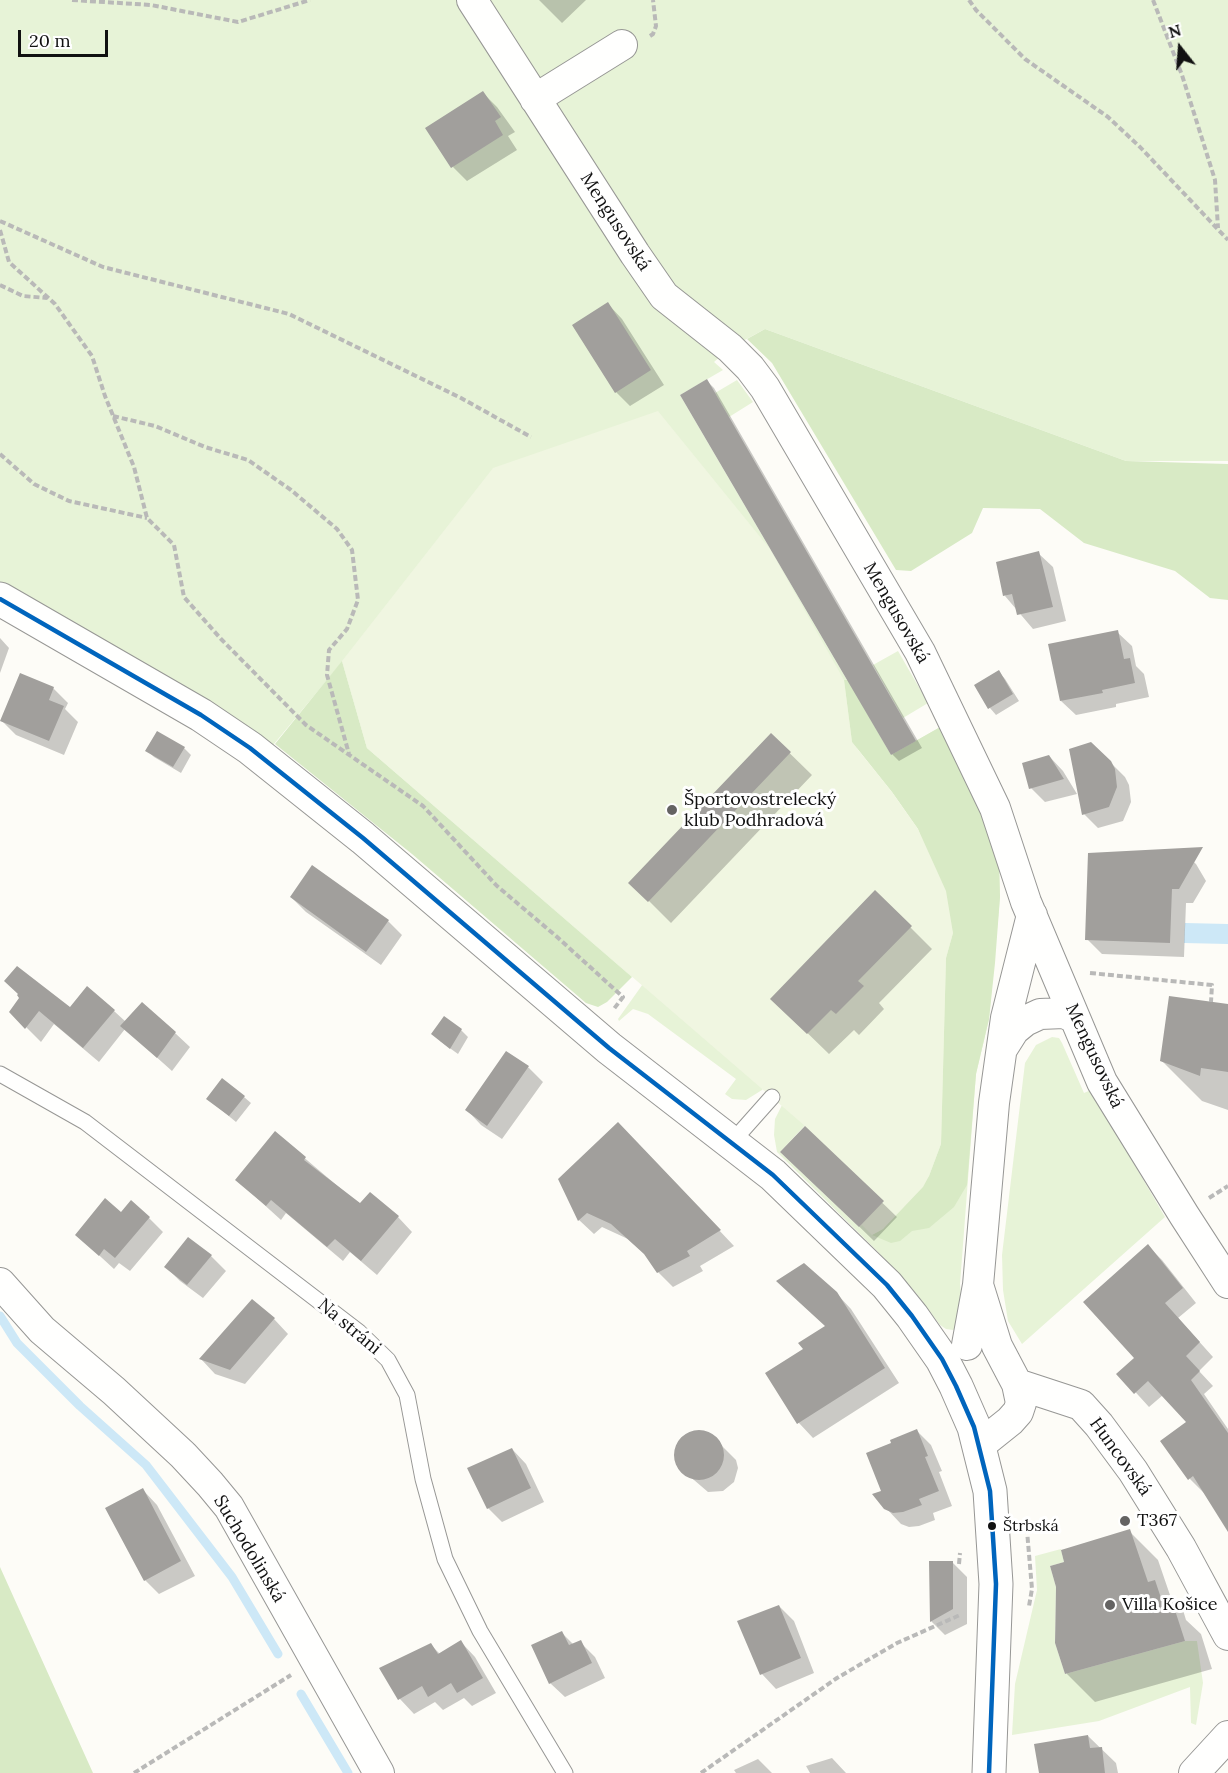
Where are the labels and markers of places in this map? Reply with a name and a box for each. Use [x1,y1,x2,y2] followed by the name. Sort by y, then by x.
[684,789,836,832] place label: Športovostrelecký klub Podhradová
[665,803,679,817] marker: Športovostrelecký klub Podhradová
[1137,1510,1177,1532] place label: T367
[1118,1514,1132,1528] marker: T367
[1003,1516,1059,1536] place label: Štrbská
[986,1520,998,1532] marker: Štrbská
[1122,1594,1218,1616] place label: Villa Košice
[1103,1598,1117,1612] marker: Villa Košice

